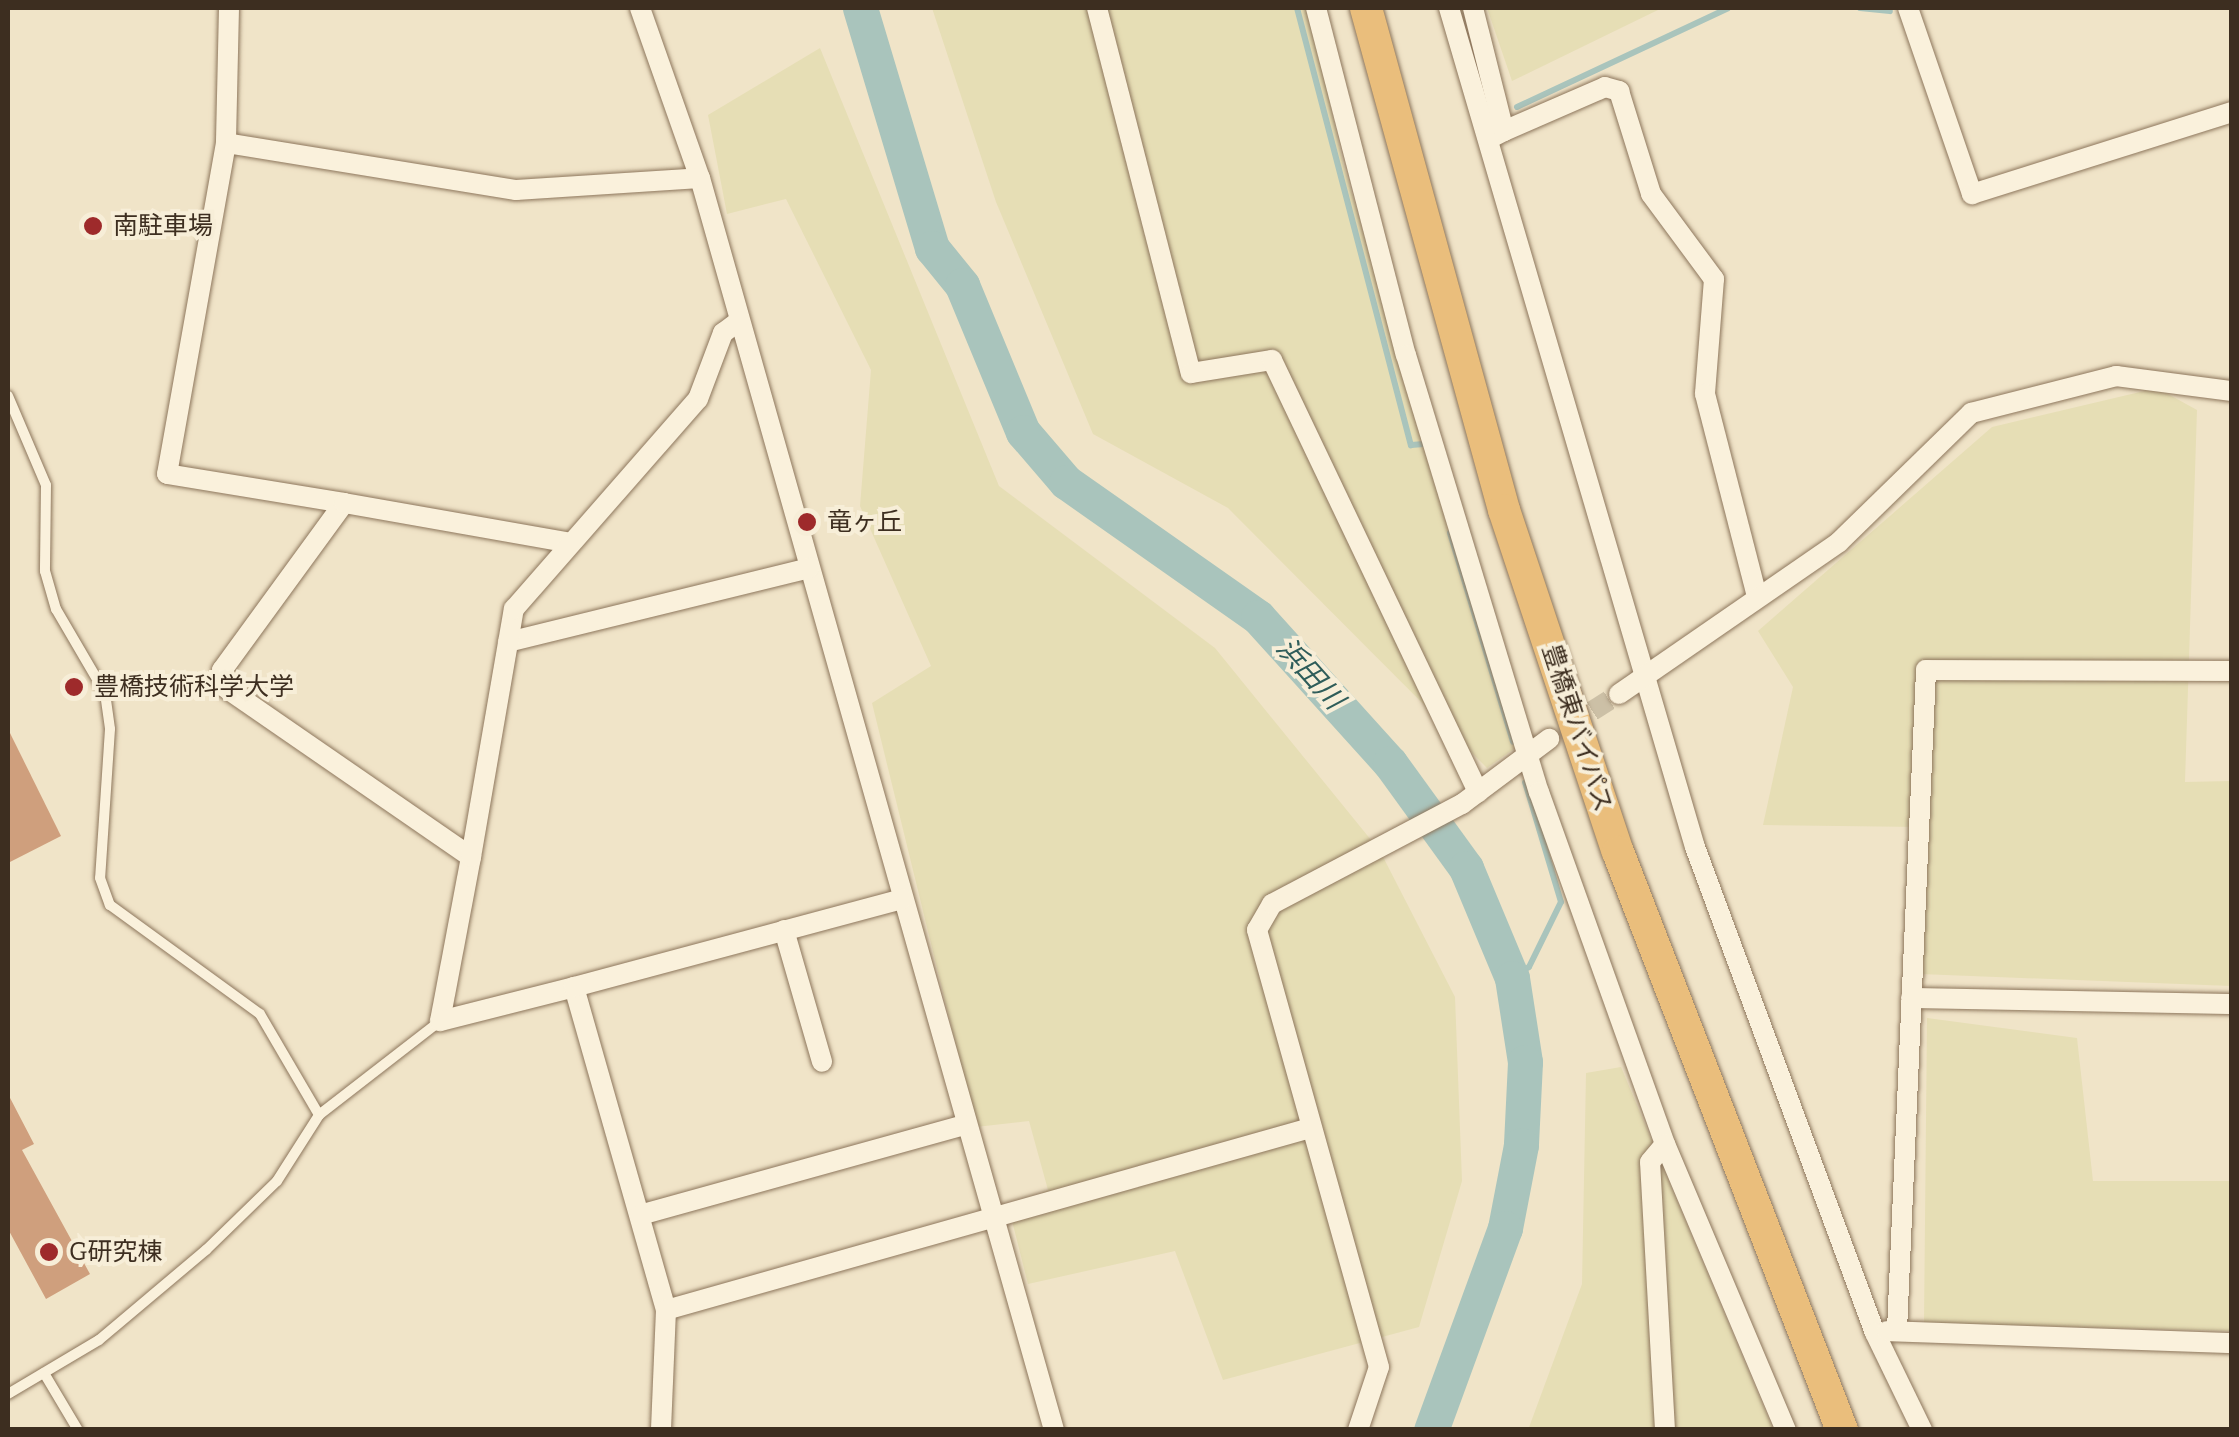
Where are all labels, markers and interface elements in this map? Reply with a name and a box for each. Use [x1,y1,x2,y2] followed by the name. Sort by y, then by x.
[113,211,213,241] place label: 南駐車場
[82,215,104,237] marker: 南駐車場
[827,507,902,537] place label: 竜ヶ丘
[796,511,818,533] marker: 竜ヶ丘
[1269,632,1351,716] water label: 浜田川
[1536,640,1618,816] street label: 豊橋東バイパス
[94,672,294,702] place label: 豊橋技術科学大学
[63,676,85,698] marker: 豊橋技術科学大学
[69,1237,162,1267] place label: G研究棟
[38,1241,60,1263] marker: G研究棟

